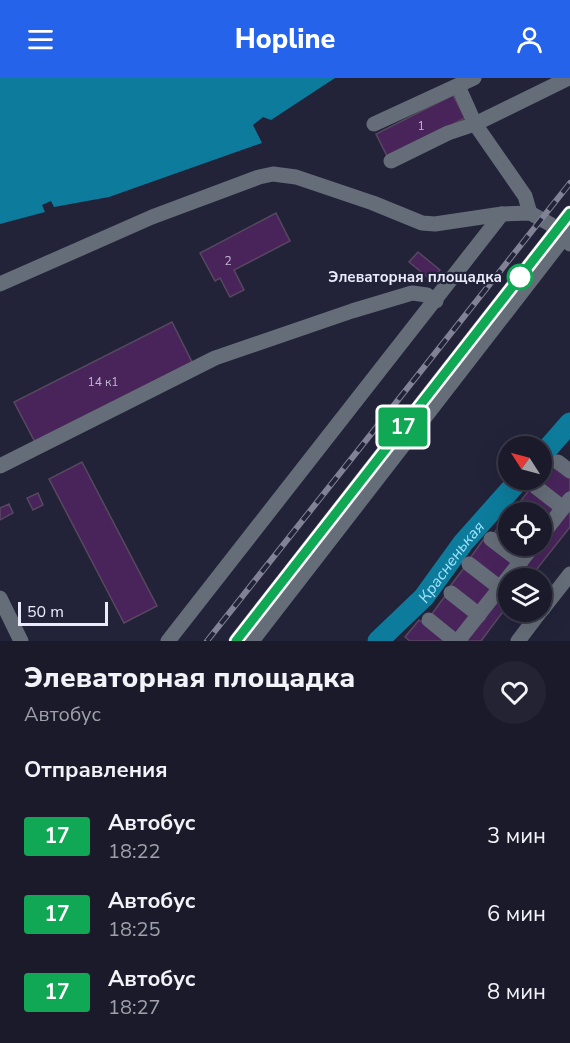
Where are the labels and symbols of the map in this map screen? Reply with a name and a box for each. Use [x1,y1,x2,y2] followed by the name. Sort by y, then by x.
[417,118,425,134] house number: 1
[224,253,232,269] house number: 2
[507,264,533,290] marker: Элеваторная площадка
[328,267,502,287] place label: Элеваторная площадка
[88,374,119,390] house number: 14 к1
[376,408,430,446] line badge: 17
[498,436,552,490] north arrow
[413,516,490,608] water label: Красненькая
[18,599,108,626] scale bar

